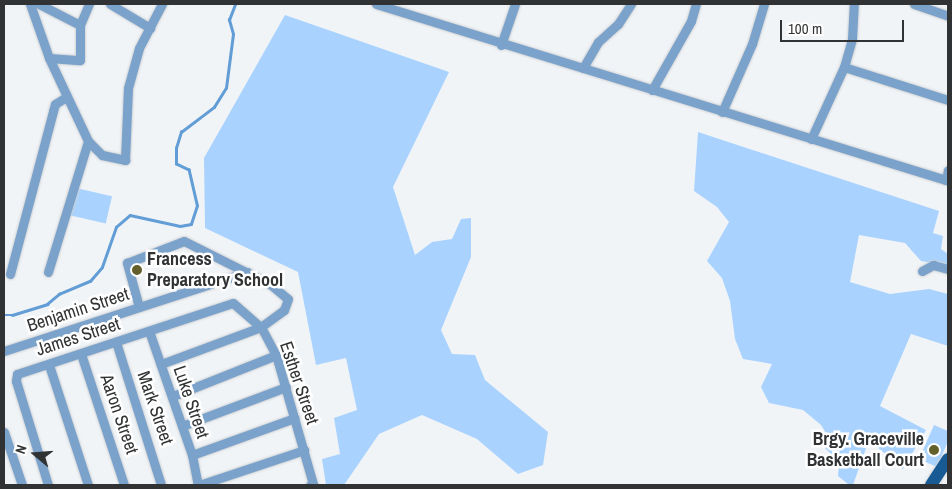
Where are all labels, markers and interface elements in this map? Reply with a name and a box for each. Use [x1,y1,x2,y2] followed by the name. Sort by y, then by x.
[782,10,906,42] scale bar
[788,18,822,39] text: 100 m
[147,249,283,292] place label: Francess Preparatory School
[131,264,143,276] marker: Francess Preparatory School
[24,283,132,337] street label: Benjamin Street
[33,313,123,361] street label: James Street
[275,339,323,427] street label: Esther Street
[168,363,214,441] street label: Luke Street
[132,368,178,448] street label: Mark Street
[95,371,143,457] street label: Aaron Street
[10,429,60,479] north arrow
[807,429,924,472] place label: Brgy. Graceville Basketball Court
[11,443,31,456] text: N
[928,444,940,456] marker: Brgy. Graceville Basketball Court

